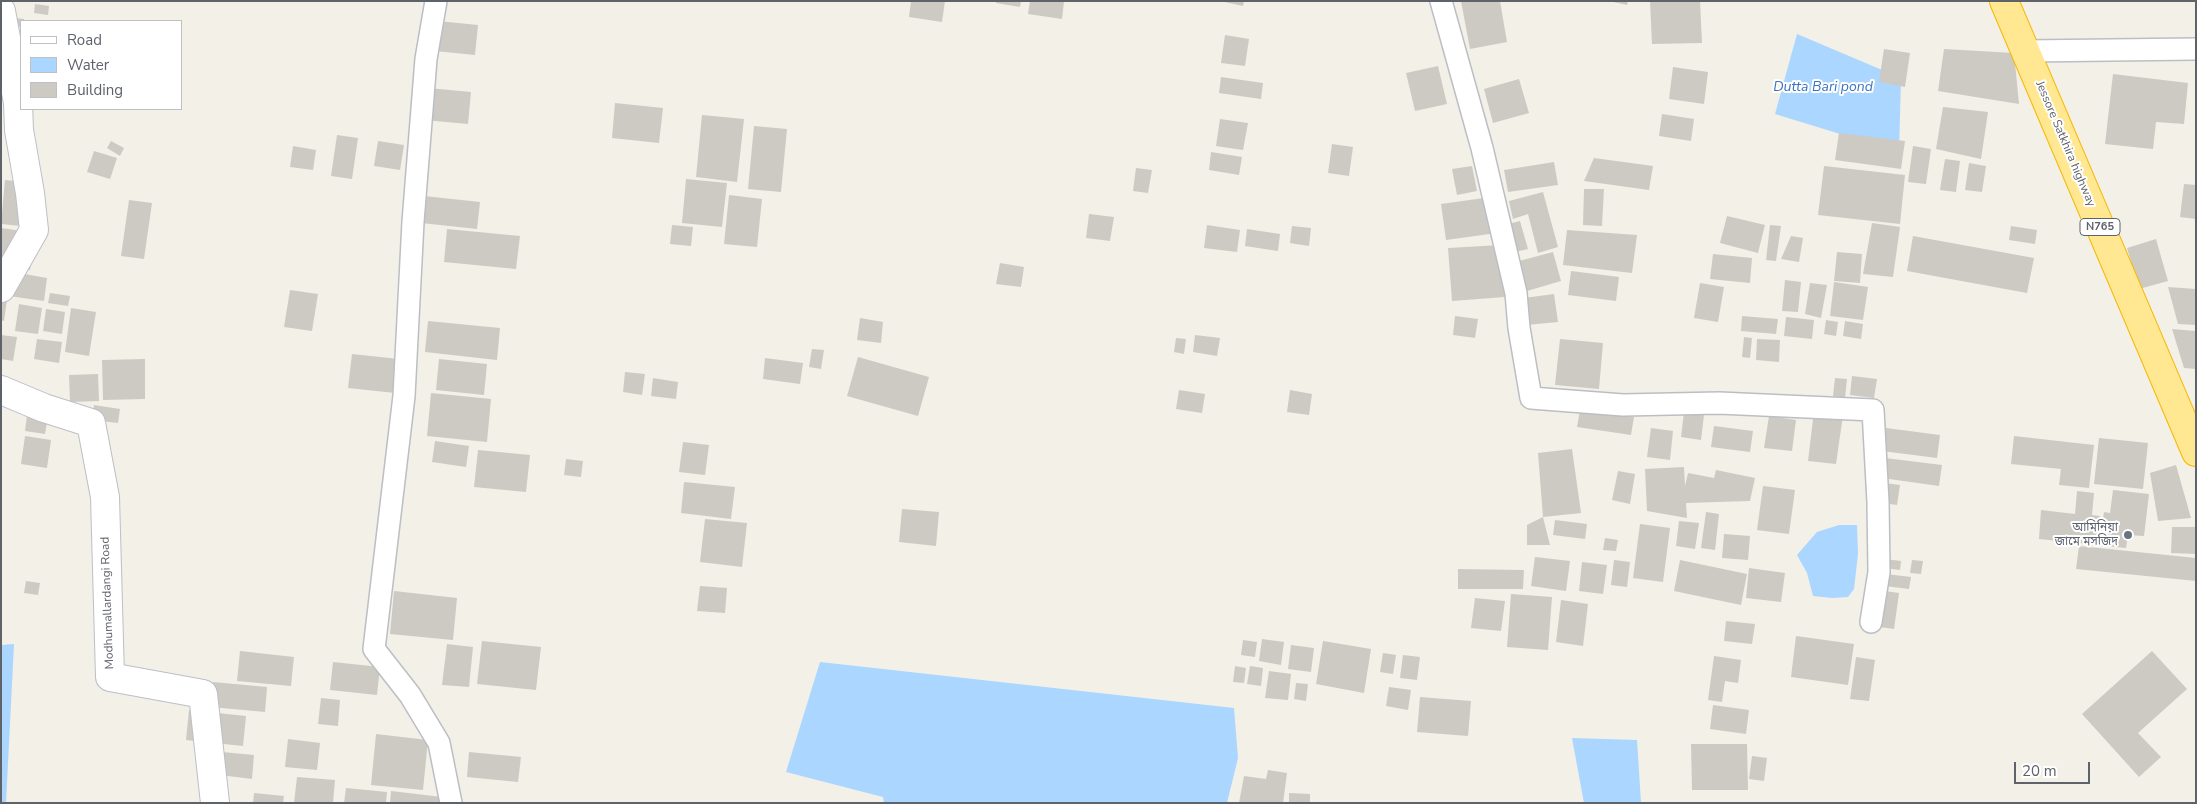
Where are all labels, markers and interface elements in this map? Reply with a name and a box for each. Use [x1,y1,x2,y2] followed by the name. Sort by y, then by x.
[20,20,182,110] legend
[67,30,102,50] text: Road
[67,55,109,75] text: Water
[2032,79,2098,209] street label: Jessore Satkhira highway
[67,80,123,100] text: Building
[1773,80,1873,96] water label: Dutta Bari pond
[2080,218,2120,236] road number: N765
[2055,521,2118,549] place label: আমিনিয়া জামে মসজিদ
[2122,529,2134,541] marker: আমিনিয়া জামে মসজিদ
[98,536,118,670] street label: Modhumallardangi Road
[2017,752,2093,784] scale bar
[2022,761,2057,781] text: 20 m

